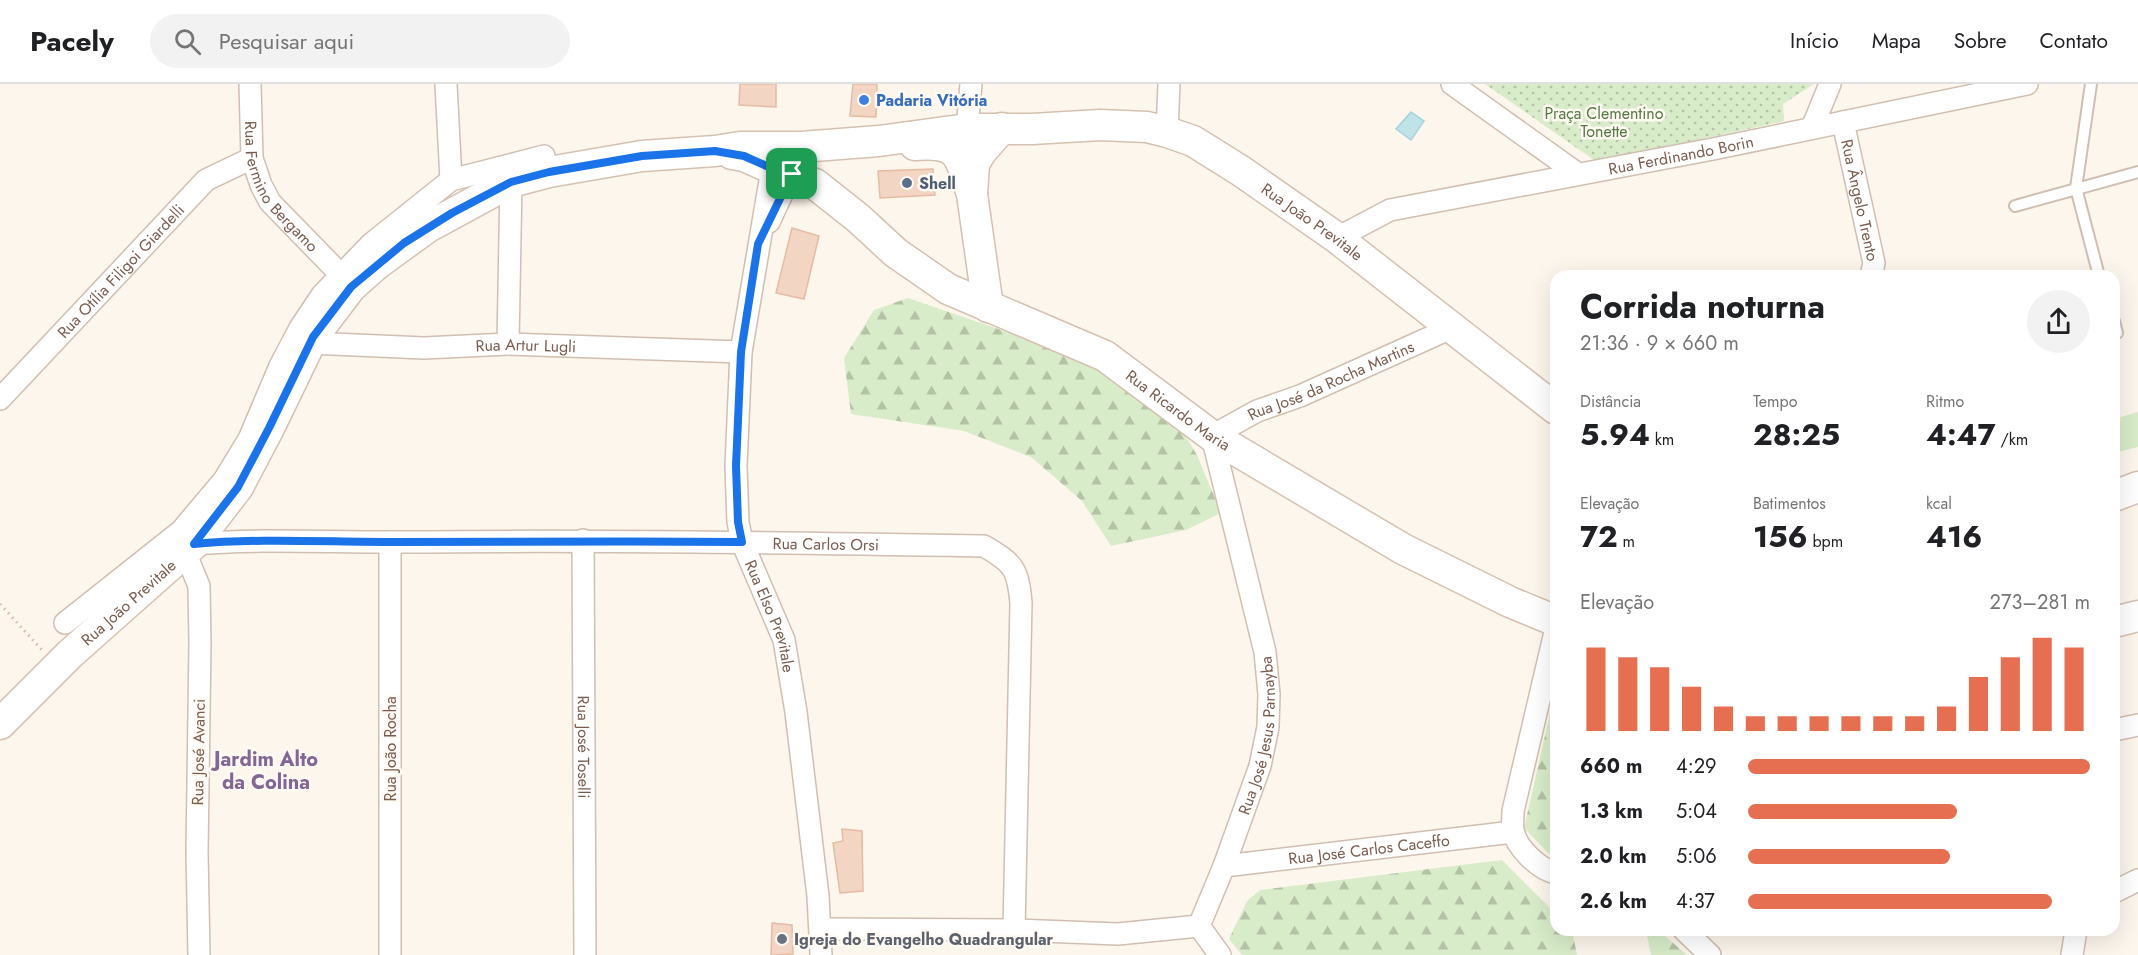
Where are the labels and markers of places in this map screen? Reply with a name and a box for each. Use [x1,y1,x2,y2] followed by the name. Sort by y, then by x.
[876,89,987,112] place label: Padaria Vitória
[857,93,871,107] marker: Padaria Vitória
[766,148,817,199] pin
[919,172,956,195] place label: Shell
[900,176,914,190] marker: Shell
[794,928,1054,951] place label: Igreja do Evangelho Quadrangular
[775,932,789,946] marker: Igreja do Evangelho Quadrangular

